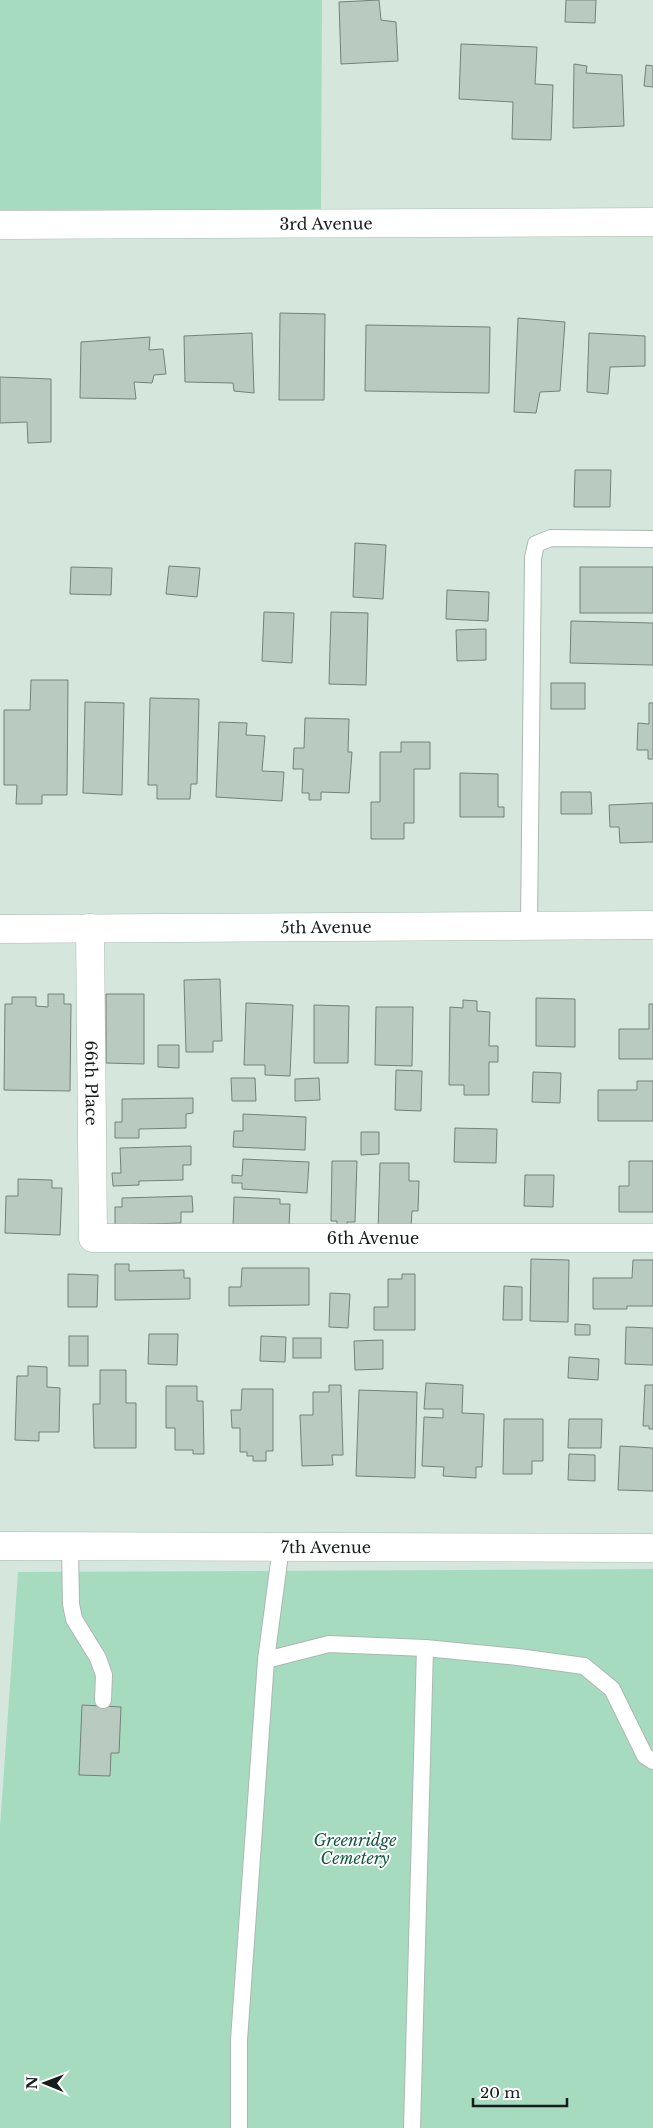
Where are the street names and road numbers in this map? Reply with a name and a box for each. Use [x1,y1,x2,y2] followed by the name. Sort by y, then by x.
[279,213,373,234] street label: 3rd Avenue
[280,917,372,937] street label: 5th Avenue
[81,1040,102,1126] street label: 66th Place
[327,1228,419,1248] street label: 6th Avenue
[281,1537,371,1557] street label: 7th Avenue

